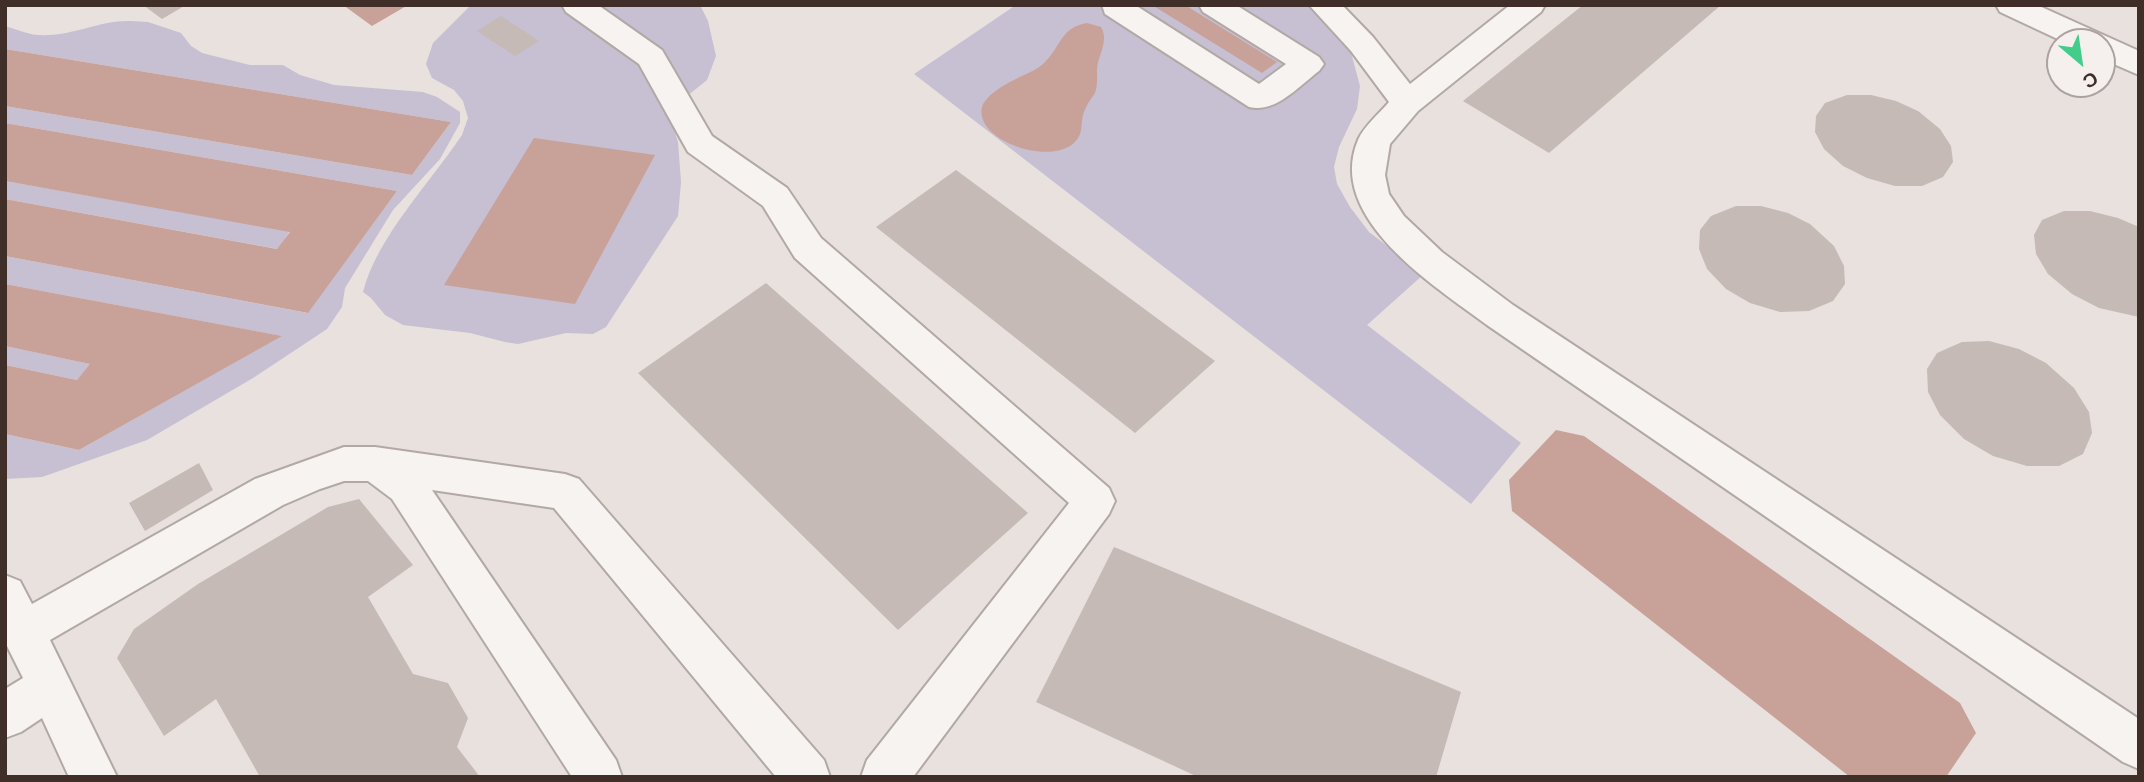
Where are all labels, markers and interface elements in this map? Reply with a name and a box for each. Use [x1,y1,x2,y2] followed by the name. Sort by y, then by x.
[2046,28,2116,98] north arrow
[2079,67,2102,93] text: С

